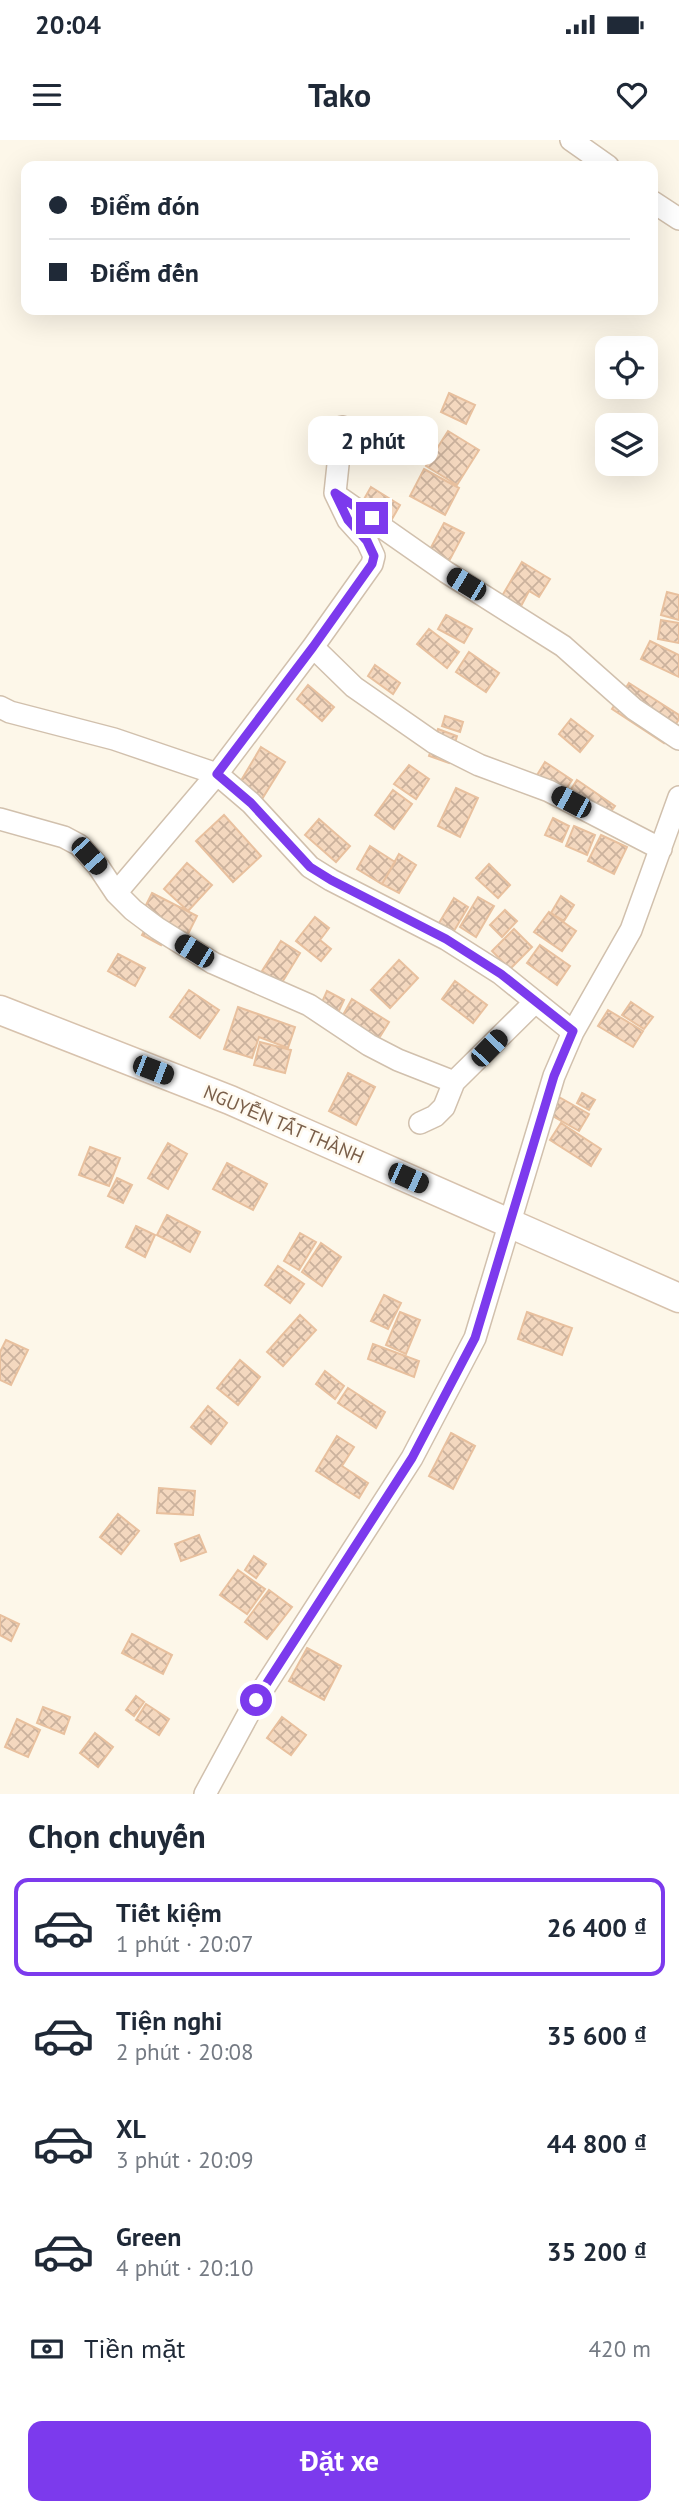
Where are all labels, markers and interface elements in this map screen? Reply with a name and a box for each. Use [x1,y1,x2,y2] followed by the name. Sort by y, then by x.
[35,8,101,41] text: 20:04
[308,74,371,116] text: Tako
[28,76,66,114] icon: menu
[613,76,651,114] icon: heart
[91,189,200,222] text: Điểm đón
[91,256,199,289] text: Điểm đến
[595,336,658,476] map controls
[595,336,658,399] button: locate
[595,413,658,476] button: layers
[307,416,437,466] callout: 2 phút
[341,426,405,455] text: 2 phút
[356,502,388,534] route end
[443,564,490,604] car
[548,783,595,821] car
[68,833,111,879] car
[171,931,218,971] car
[467,1026,512,1070] car
[130,1053,177,1087] car
[200,1079,368,1169] street label: NGUYỄN TẤT THÀNH
[385,1160,432,1196] car
[240,1684,272,1716] route start
[28,1815,206,1857] text: Chọn chuyến
[32,1896,95,1959] icon: car
[116,1896,222,1929] text: Tiết kiệm
[547,1911,647,1944] text: 26 400 ₫
[116,1929,254,1958] text: 1 phút · 20:07
[32,2004,95,2067] icon: car
[116,2004,222,2037] text: Tiện nghi
[547,2019,647,2052] text: 35 600 ₫
[116,2037,254,2066] text: 2 phút · 20:08
[32,2112,95,2175] icon: car
[116,2112,146,2145] text: XL
[547,2127,647,2160] text: 44 800 ₫
[116,2145,254,2174] text: 3 phút · 20:09
[32,2220,95,2283] icon: car
[116,2220,181,2253] text: Green
[547,2235,647,2268] text: 35 200 ₫
[116,2253,254,2282] text: 4 phút · 20:10
[28,2330,66,2368] icon: cash
[84,2332,185,2365] text: Tiền mặt
[589,2334,651,2363] text: 420 m
[28,2421,651,2501] button: Đặt xe

